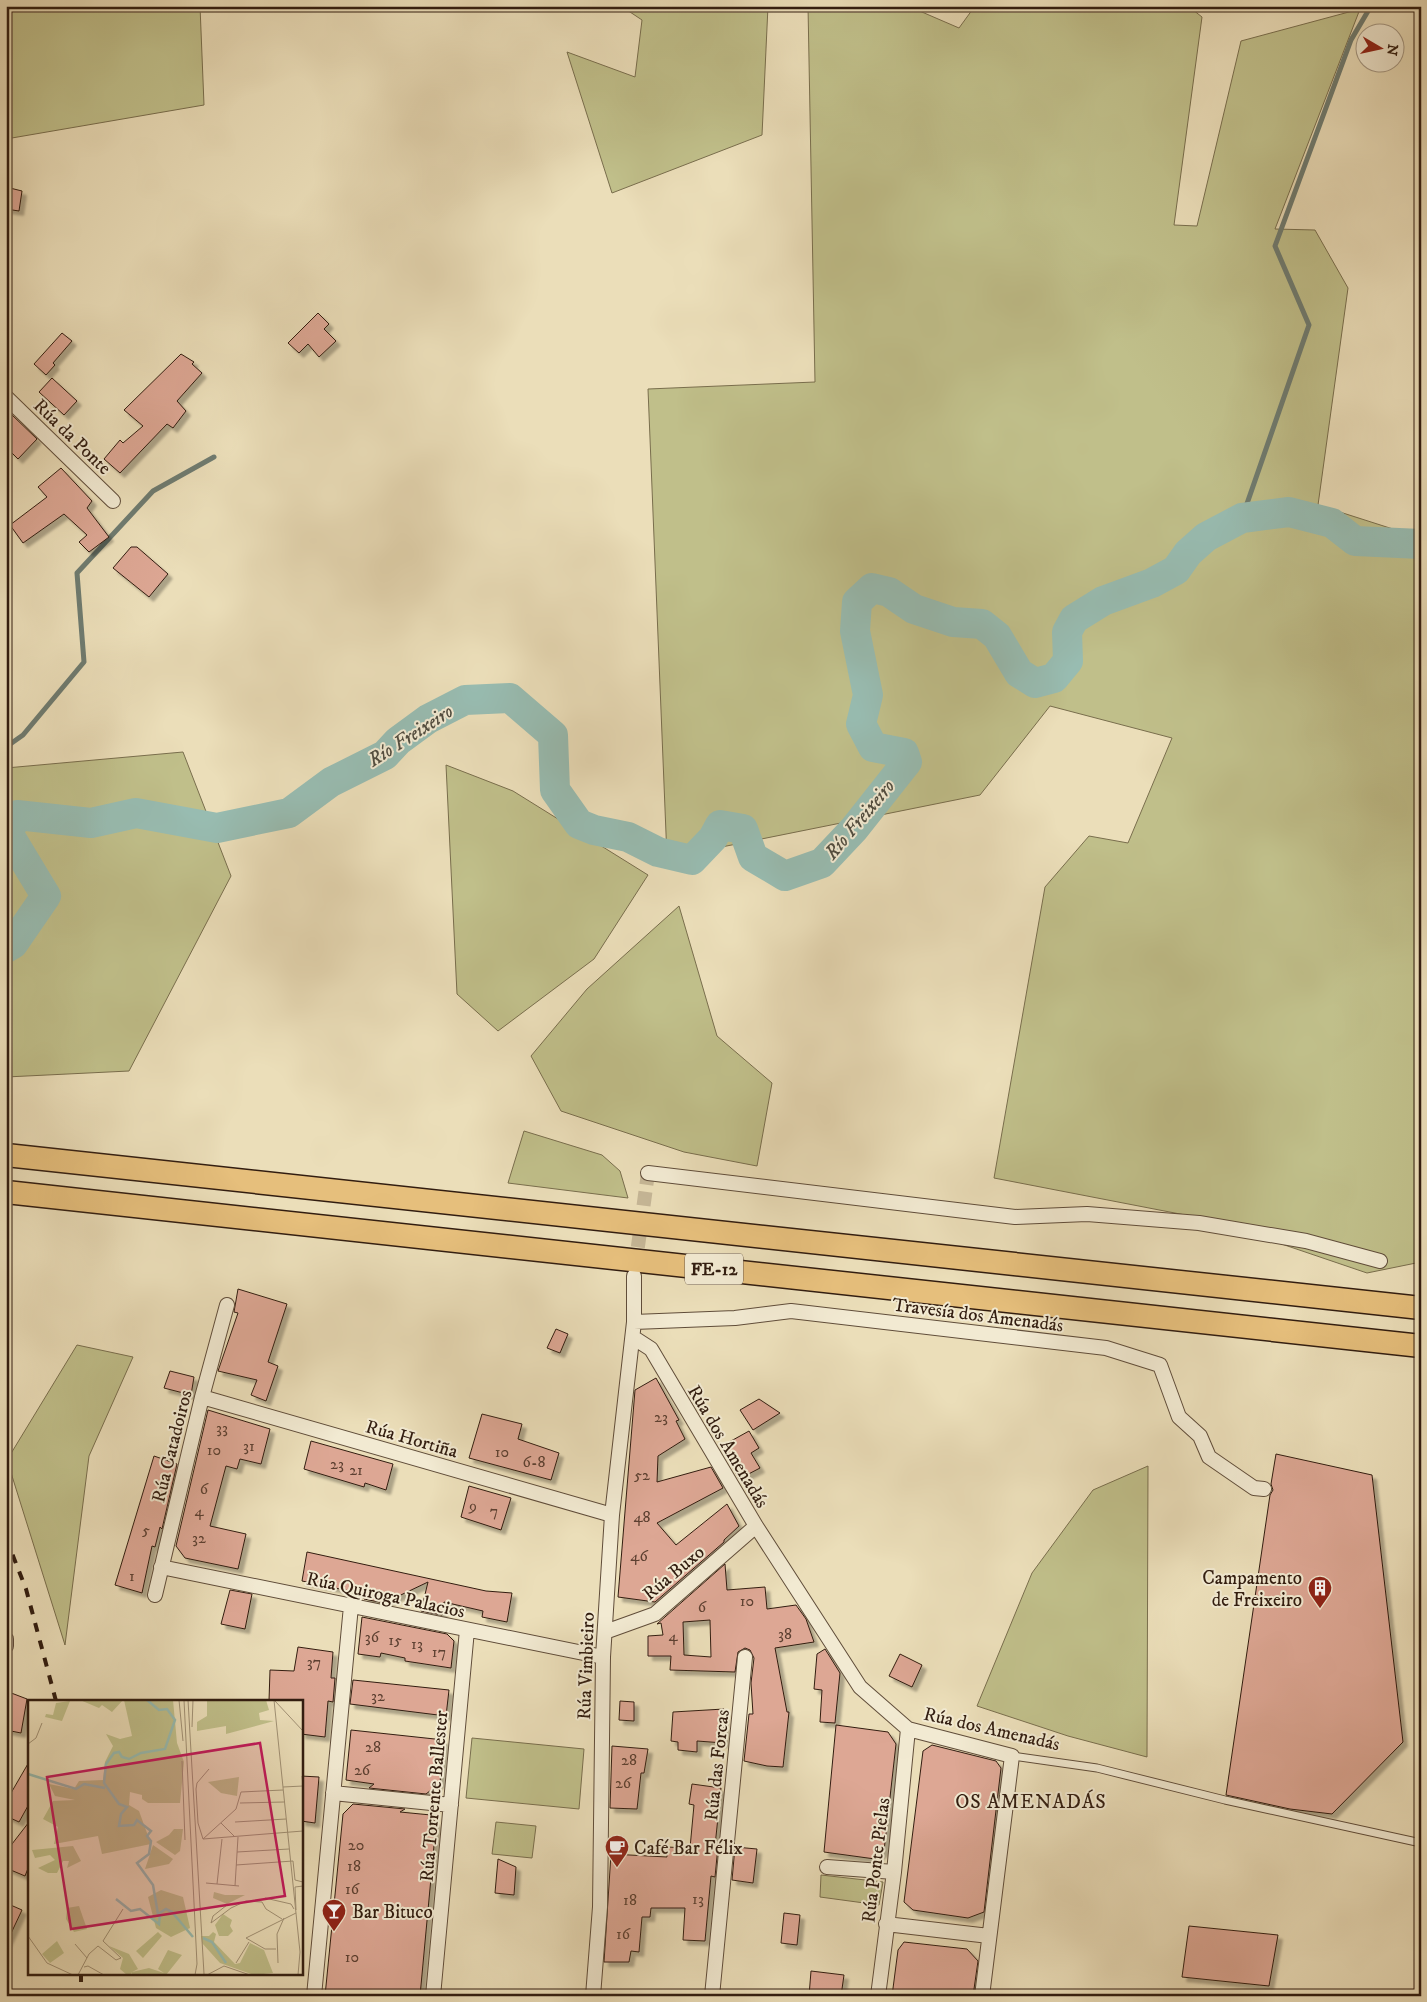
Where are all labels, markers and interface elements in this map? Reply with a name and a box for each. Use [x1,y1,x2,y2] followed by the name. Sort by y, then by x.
[1354,22,1404,72] north arrow
[1382,43,1402,57] text: N
[28,394,116,480] street label: Rúa da Ponte
[362,699,458,774] water label: Río Freixeiro
[819,775,901,866] water label: Río Freixeiro
[685,1254,743,1285] road number: FE-12
[891,1294,1065,1337] street label: Travesía dos Amenadás
[682,1381,773,1512] street label: Rúa dos Amenadás
[147,1388,198,1505] street label: Rúa Catadoiros
[654,1407,668,1427] house number: 23
[363,1415,460,1464] street label: Rúa Hortiña
[216,1418,228,1438] house number: 33
[243,1436,255,1456] house number: 31
[207,1440,221,1460] house number: 10
[495,1442,509,1462] house number: 10
[523,1452,545,1472] house number: 6-8
[330,1454,344,1474] house number: 23
[349,1460,363,1480] house number: 21
[634,1465,650,1485] house number: 52
[200,1479,209,1499] house number: 6
[468,1496,477,1516] house number: 9
[194,1501,204,1521] house number: 4
[490,1501,498,1521] house number: 7
[633,1507,651,1527] house number: 48
[142,1520,150,1540] house number: 5
[192,1528,206,1548] house number: 32
[638,1541,710,1606] street label: Rúa Buxo
[630,1546,648,1566] house number: 46
[129,1566,135,1586] house number: 1
[304,1567,467,1623] street label: Rúa Quiroga Palacios
[1202,1567,1302,1612] place label: Campamento de Freixeiro
[1307,1575,1333,1609] building icon: Campamento de Freixeiro
[740,1591,754,1611] house number: 10
[698,1597,707,1617] house number: 6
[573,1612,600,1720] street label: Rúa Vimbieiro
[778,1624,792,1644] house number: 38
[668,1626,678,1646] house number: 4
[365,1627,380,1647] house number: 36
[388,1630,402,1650] house number: 15
[411,1634,423,1654] house number: 13
[432,1642,446,1662] house number: 17
[307,1652,321,1672] house number: 37
[371,1686,385,1706] house number: 32
[28,1700,302,1974] inset map
[921,1703,1062,1756] street label: Rúa dos Amenadás
[700,1708,735,1822] street label: Rúa das Forcas
[416,1709,453,1883] street label: Rúa Torrente Ballester
[365,1737,381,1757] house number: 28
[621,1750,637,1770] house number: 28
[354,1760,371,1780] house number: 26
[615,1773,632,1793] house number: 26
[955,1789,1107,1815] district label: OS AMENADÁS
[857,1796,896,1924] street label: Rúa Ponte Pielas
[604,1834,630,1868] cafe icon: Café Bar Félix
[348,1835,364,1855] house number: 20
[634,1837,744,1860] place label: Café Bar Félix
[347,1856,361,1876] house number: 18
[345,1879,360,1899] house number: 16
[692,1889,704,1909] house number: 13
[623,1890,637,1910] house number: 18
[321,1898,347,1932] bar icon: Bar Bituco
[352,1901,433,1924] place label: Bar Bituco
[616,1924,631,1944] house number: 16
[345,1947,359,1967] house number: 10

